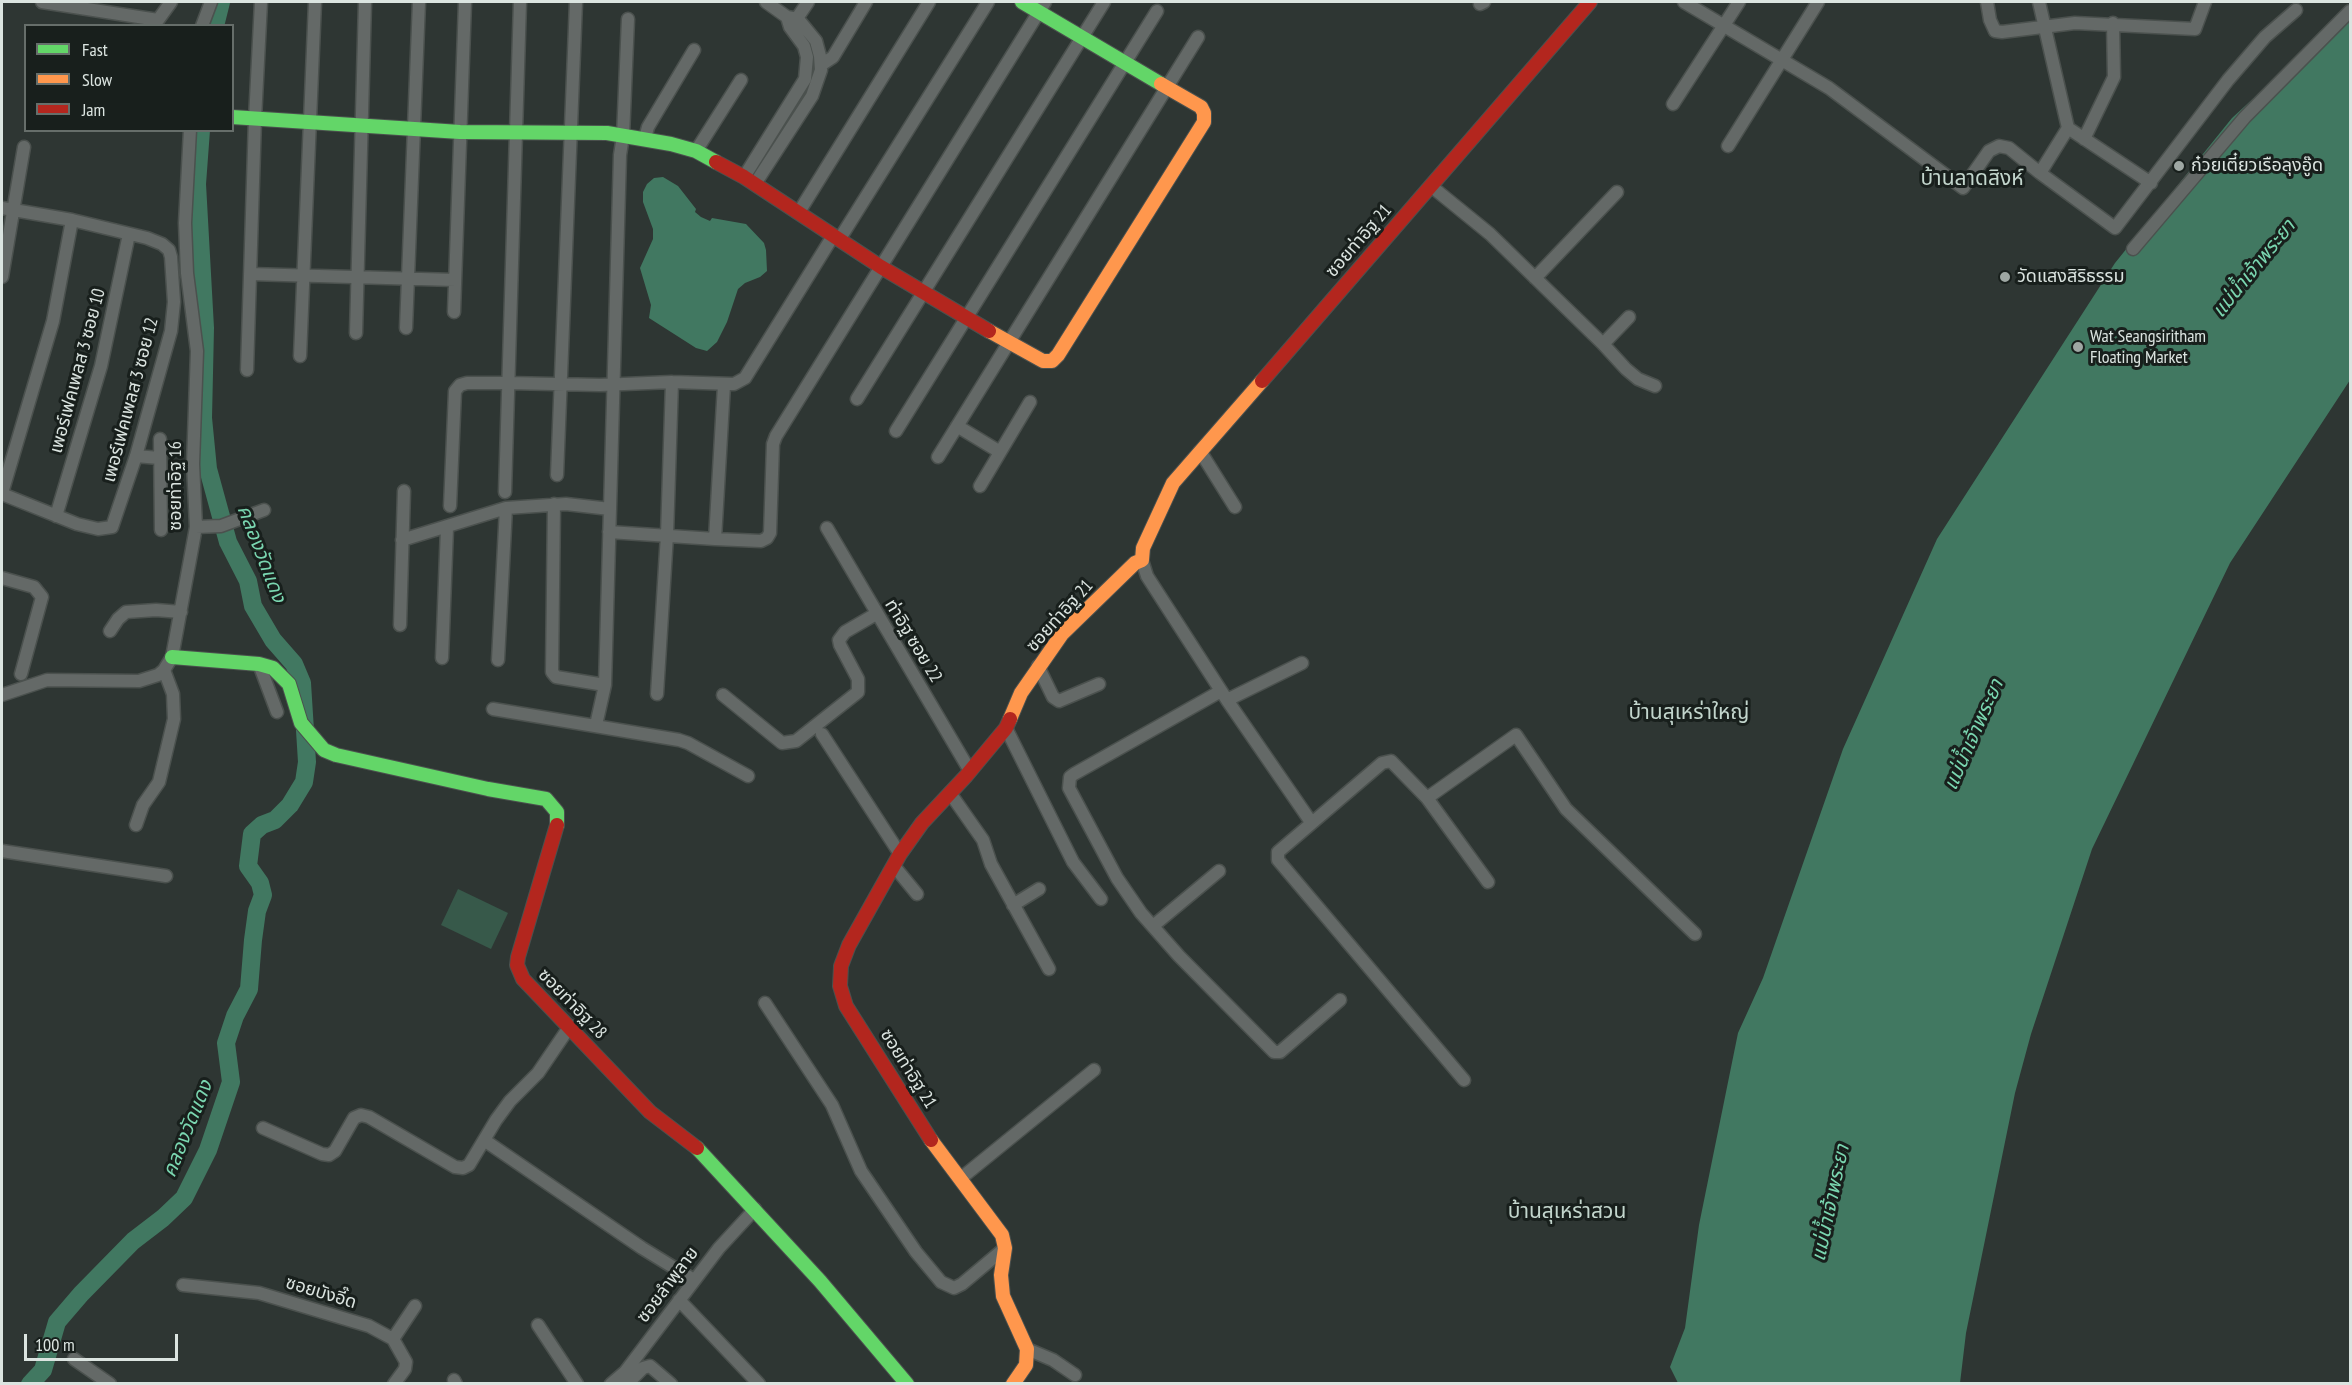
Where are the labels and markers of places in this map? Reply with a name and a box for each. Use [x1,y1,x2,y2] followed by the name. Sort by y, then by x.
[2191,155,2323,177] place label: ก๋วยเตี๋ยวเรือลุงอู๊ด
[2172,159,2186,173] marker: ก๋วยเตี๋ยวเรือลุงอู๊ด
[2017,266,2124,288] place label: วัดแสงสิริธรรม
[1998,270,2012,284] marker: วัดแสงสิริธรรม
[2090,326,2206,368] place label: Wat Seangsiritham Floating Market
[2071,340,2085,354] marker: Wat Seangsiritham Floating Market

